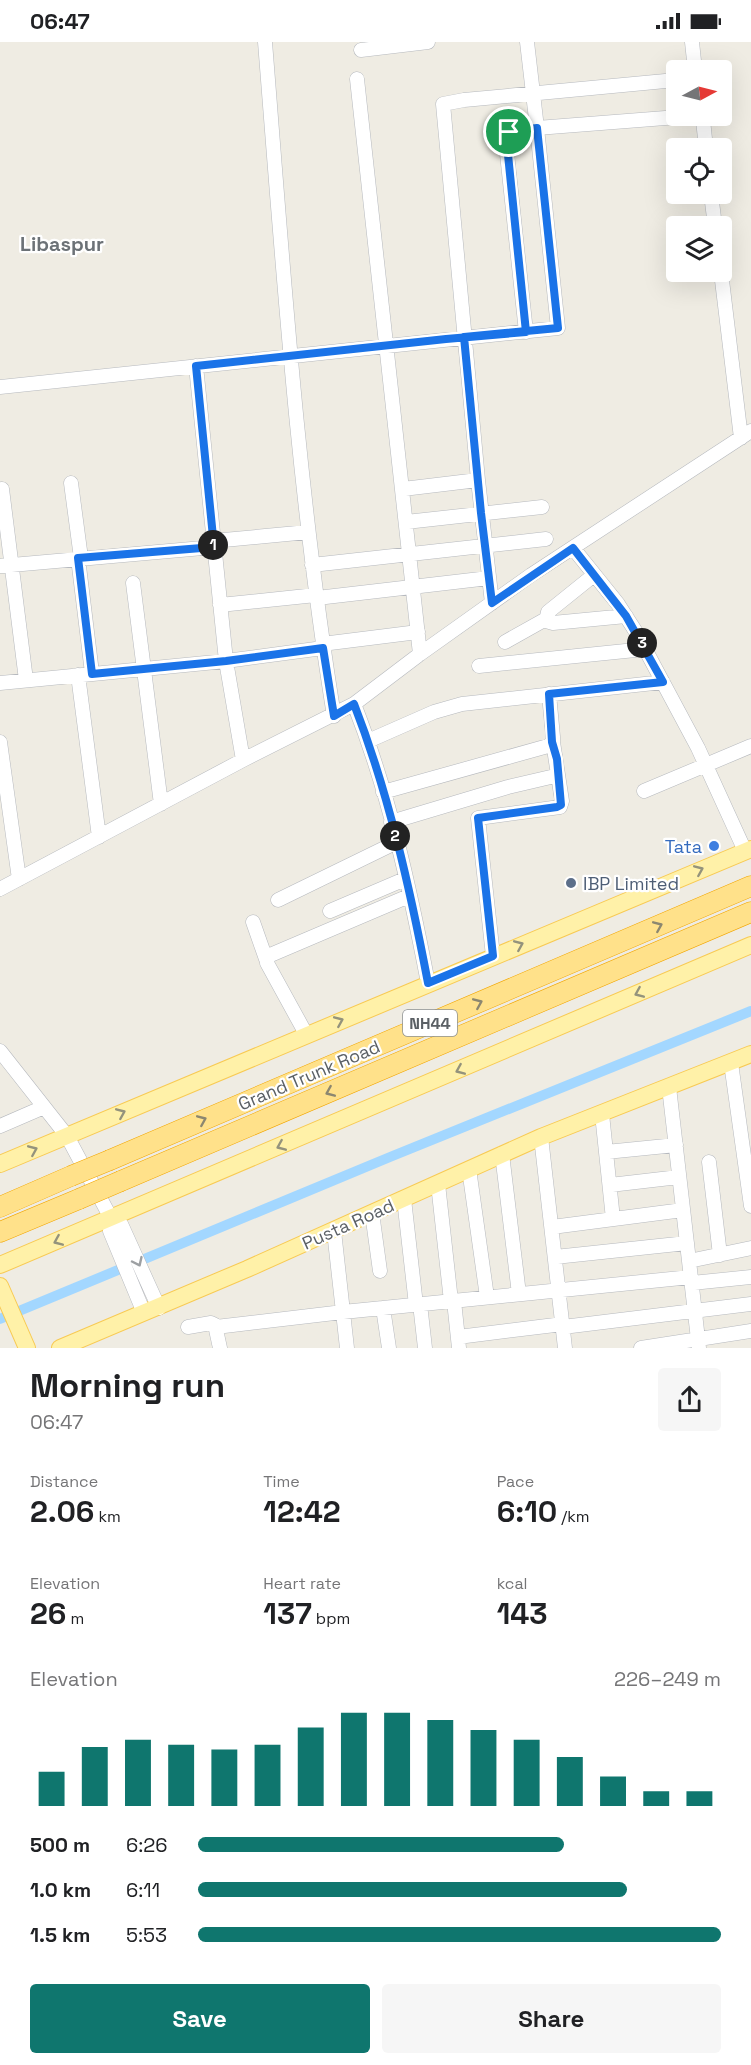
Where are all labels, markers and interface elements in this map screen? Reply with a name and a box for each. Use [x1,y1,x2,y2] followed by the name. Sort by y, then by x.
[30,7,90,35] text: 06:47
[666,60,732,126] north arrow
[666,60,732,282] map controls
[483,106,534,157] pin
[492,115,525,148] icon: arrive
[666,138,732,204] button: locate
[666,216,732,282] button: layers
[20,231,104,257] district label: Libaspur
[198,530,228,560] pin: 1
[209,534,217,555] text: 1
[627,628,657,658] pin: 3
[637,632,647,653] text: 3
[380,821,410,851] pin: 2
[390,825,400,846] text: 2
[665,835,702,858] place label: Tata
[707,839,721,853] marker: Tata
[693,866,704,878] one-way arrow
[583,872,679,895] place label: IBP Limited
[564,876,578,890] marker: IBP Limited
[651,921,662,933] one-way arrow
[512,940,523,952] one-way arrow
[635,986,646,998] one-way arrow
[472,998,483,1010] one-way arrow
[403,1010,457,1036] road number: NH44
[333,1016,344,1028] one-way arrow
[235,1035,383,1115] street label: Grand Trunk Road
[455,1062,466,1074] one-way arrow
[326,1084,337,1096] one-way arrow
[114,1108,125,1120] one-way arrow
[196,1116,207,1128] one-way arrow
[276,1139,287,1151] one-way arrow
[27,1145,38,1157] one-way arrow
[298,1193,398,1255] street label: Pusta Road
[53,1234,64,1246] one-way arrow
[131,1256,143,1267] one-way arrow
[30,1365,225,1407] text: Morning run
[658,1368,721,1431] button: share
[30,1409,83,1435] text: 06:47
[30,1471,98,1492] text: Distance
[263,1471,300,1492] text: Time
[497,1471,534,1492] text: Pace
[30,1492,94,1531] text: 2.06
[263,1492,341,1531] text: 12:42
[497,1492,557,1531] text: 6:10
[94,1506,121,1527] text: km
[557,1506,590,1527] text: /km
[30,1573,100,1594] text: Elevation
[263,1573,341,1594] text: Heart rate
[497,1573,528,1594] text: kcal
[30,1594,66,1633] text: 26
[263,1594,312,1633] text: 137
[497,1594,548,1633] text: 143
[66,1608,84,1629] text: m
[312,1608,350,1629] text: bpm
[30,1666,118,1692] text: Elevation
[614,1666,721,1692] text: 226–249 m
[30,1832,90,1858] text: 500 m
[126,1832,168,1858] text: 6:26
[30,1877,91,1903] text: 1.0 km
[126,1877,160,1903] text: 6:11
[30,1922,90,1948] text: 1.5 km
[126,1922,167,1948] text: 5:53
[30,1984,370,2053] button: Save
[382,1984,721,2053] button: Share

